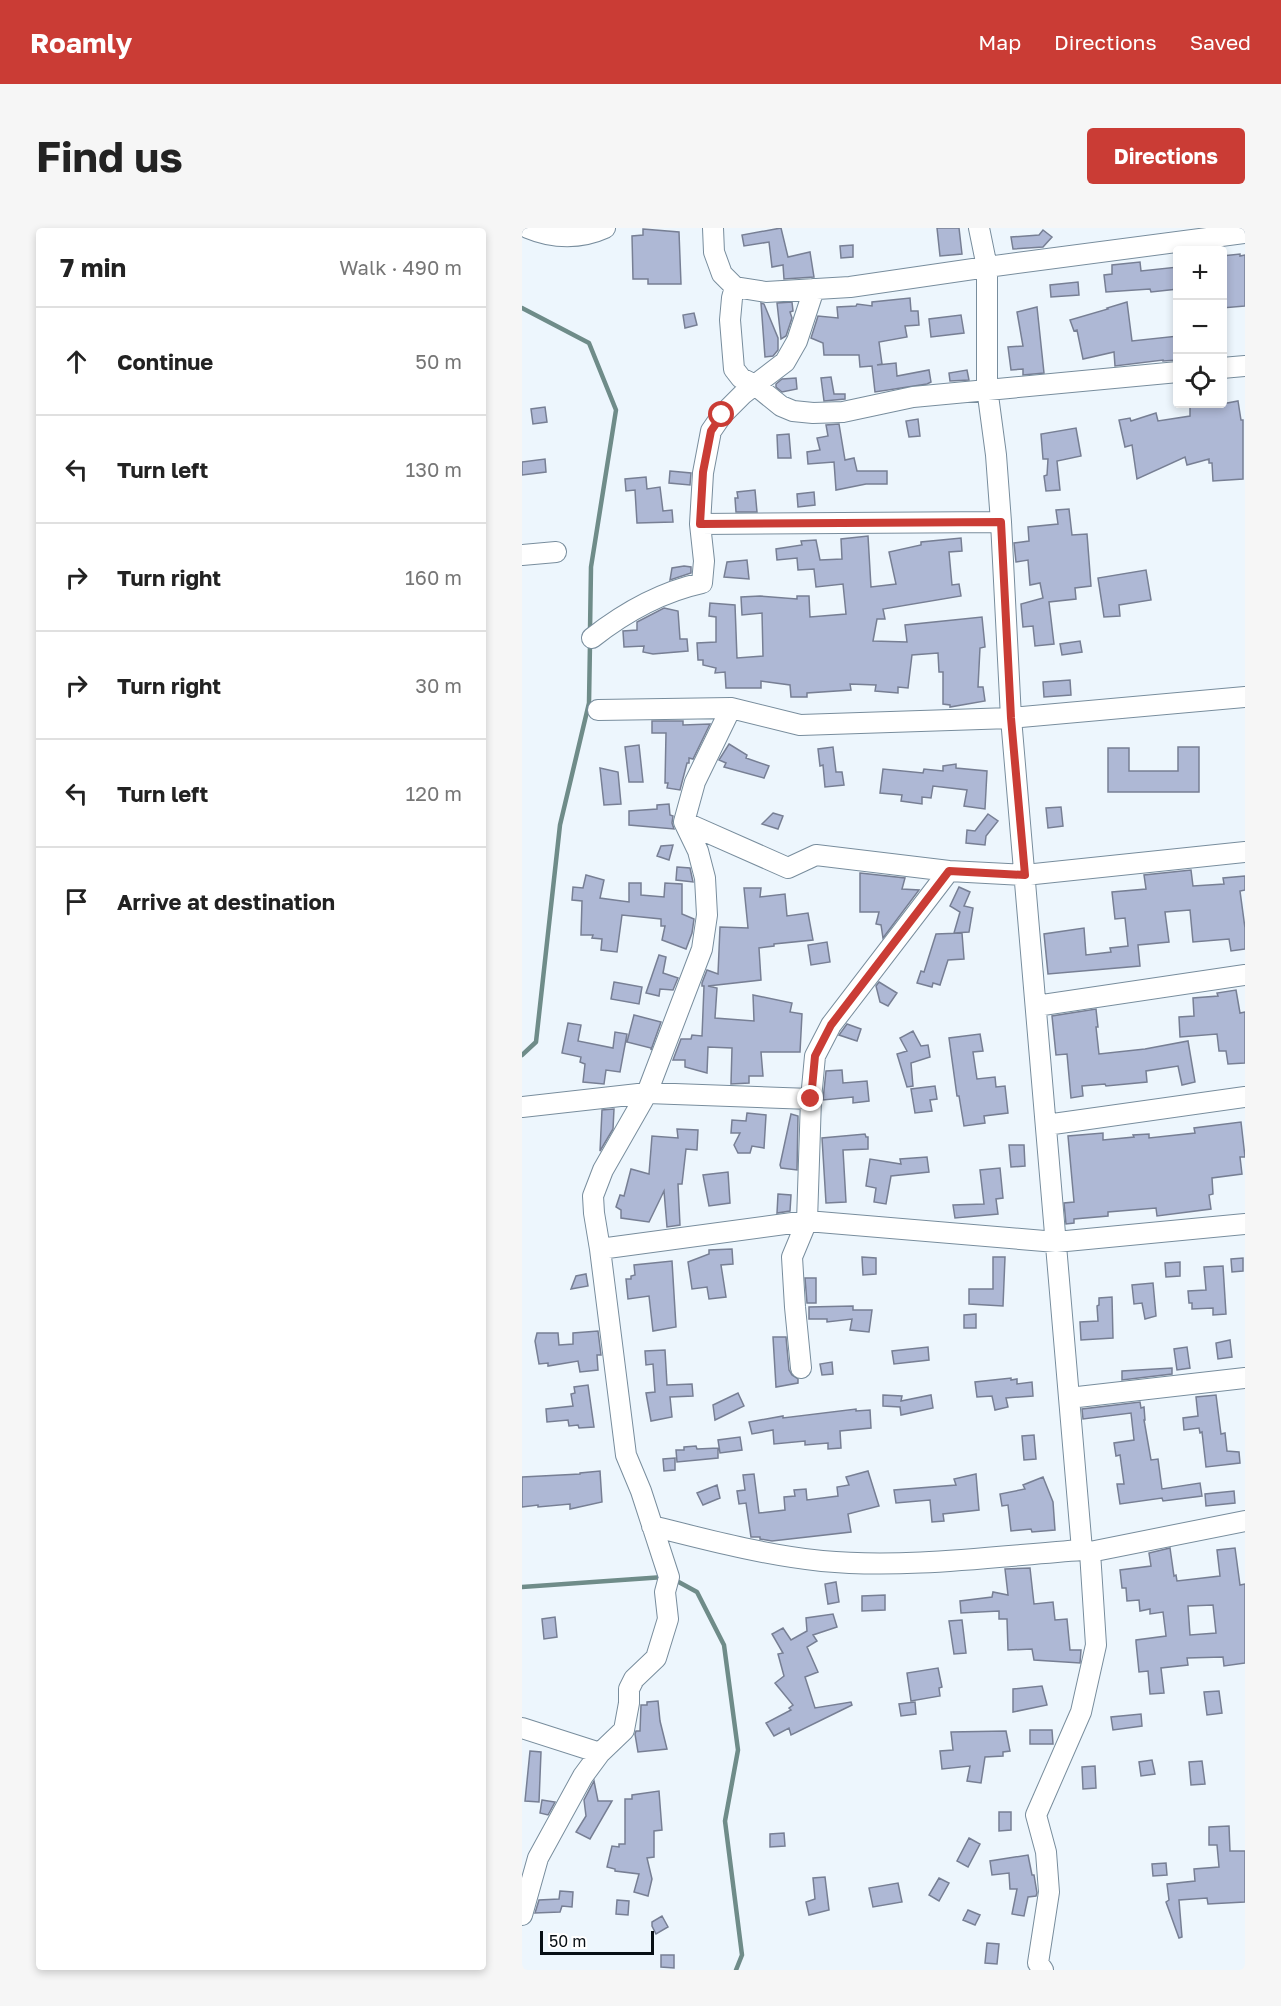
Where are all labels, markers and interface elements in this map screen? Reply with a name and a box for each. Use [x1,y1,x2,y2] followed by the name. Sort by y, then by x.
[30,26,132,59] text: Roamly
[978,29,1021,55] text: Map
[1054,29,1157,55] text: Directions
[1190,29,1251,55] text: Saved
[1087,128,1245,184] button: Directions
[36,131,183,181] text: Find us
[1173,246,1227,408] map controls
[1173,246,1227,300] button: +
[60,252,126,283] text: 7 min
[339,255,462,279] text: Walk · 490 m
[1173,300,1227,354] button: −
[60,345,93,378] icon: ahead
[117,348,213,375] text: Continue
[415,349,462,373] text: 50 m
[1173,354,1227,408] button: locate
[708,401,734,427] route start
[60,453,93,486] icon: left
[117,456,208,483] text: Turn left
[406,457,462,481] text: 130 m
[60,561,93,594] icon: right
[117,564,221,591] text: Turn right
[405,565,462,589] text: 160 m
[60,669,93,702] icon: right
[117,672,221,699] text: Turn right
[415,673,462,697] text: 30 m
[60,777,93,810] icon: left
[117,780,208,807] text: Turn left
[406,781,462,805] text: 120 m
[60,885,93,918] icon: arrive
[117,888,335,915] text: Arrive at destination
[797,1085,823,1111] route end
[540,1928,654,1956] scale bar
[549,1931,586,1951] text: 50 m

